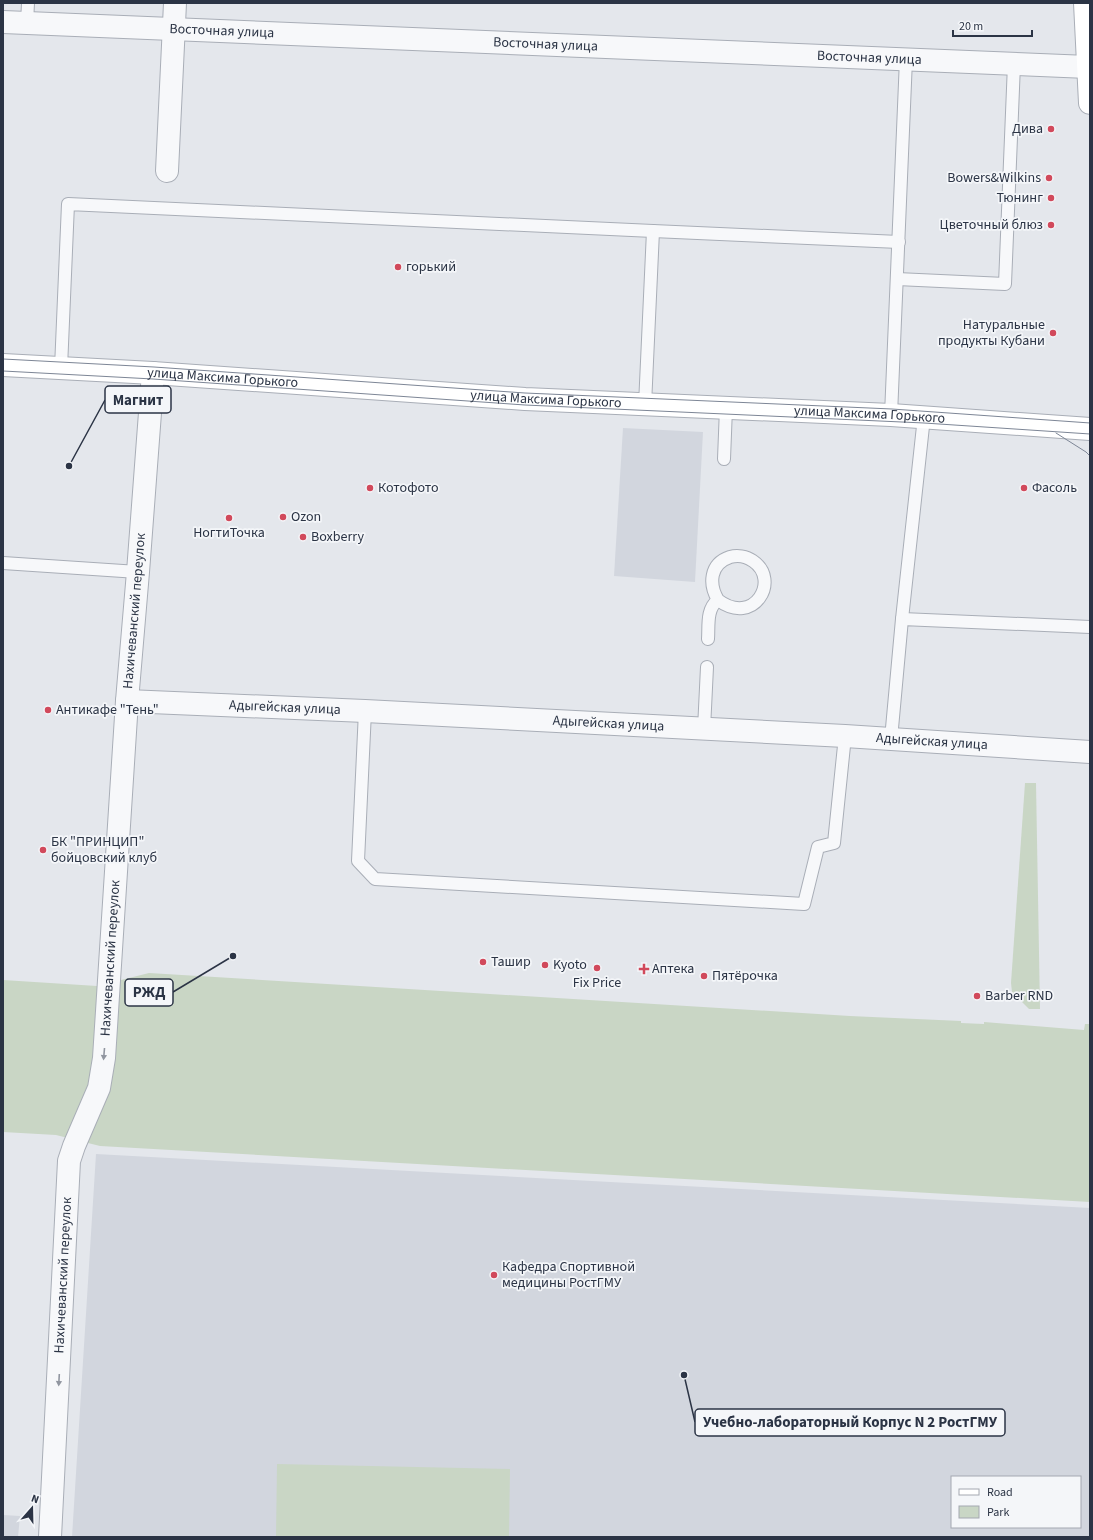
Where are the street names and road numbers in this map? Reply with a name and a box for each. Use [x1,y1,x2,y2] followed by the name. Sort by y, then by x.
[169,19,275,43] street label: Восточная улица
[493,32,598,57] street label: Восточная улица
[816,46,922,70] street label: Восточная улица
[147,363,299,393] street label: улица Максима Горького
[470,385,622,413] street label: улица Максима Горького
[794,401,946,429] street label: улица Максима Горького
[118,532,151,690] street label: Нахичеванский переулок
[229,695,341,720] street label: Адыгейская улица
[552,711,665,737] street label: Адыгейская улица
[875,728,988,755] street label: Адыгейская улица
[95,879,125,1037] street label: Нахичеванский переулок
[49,1197,77,1354] street label: Нахичеванский переулок

